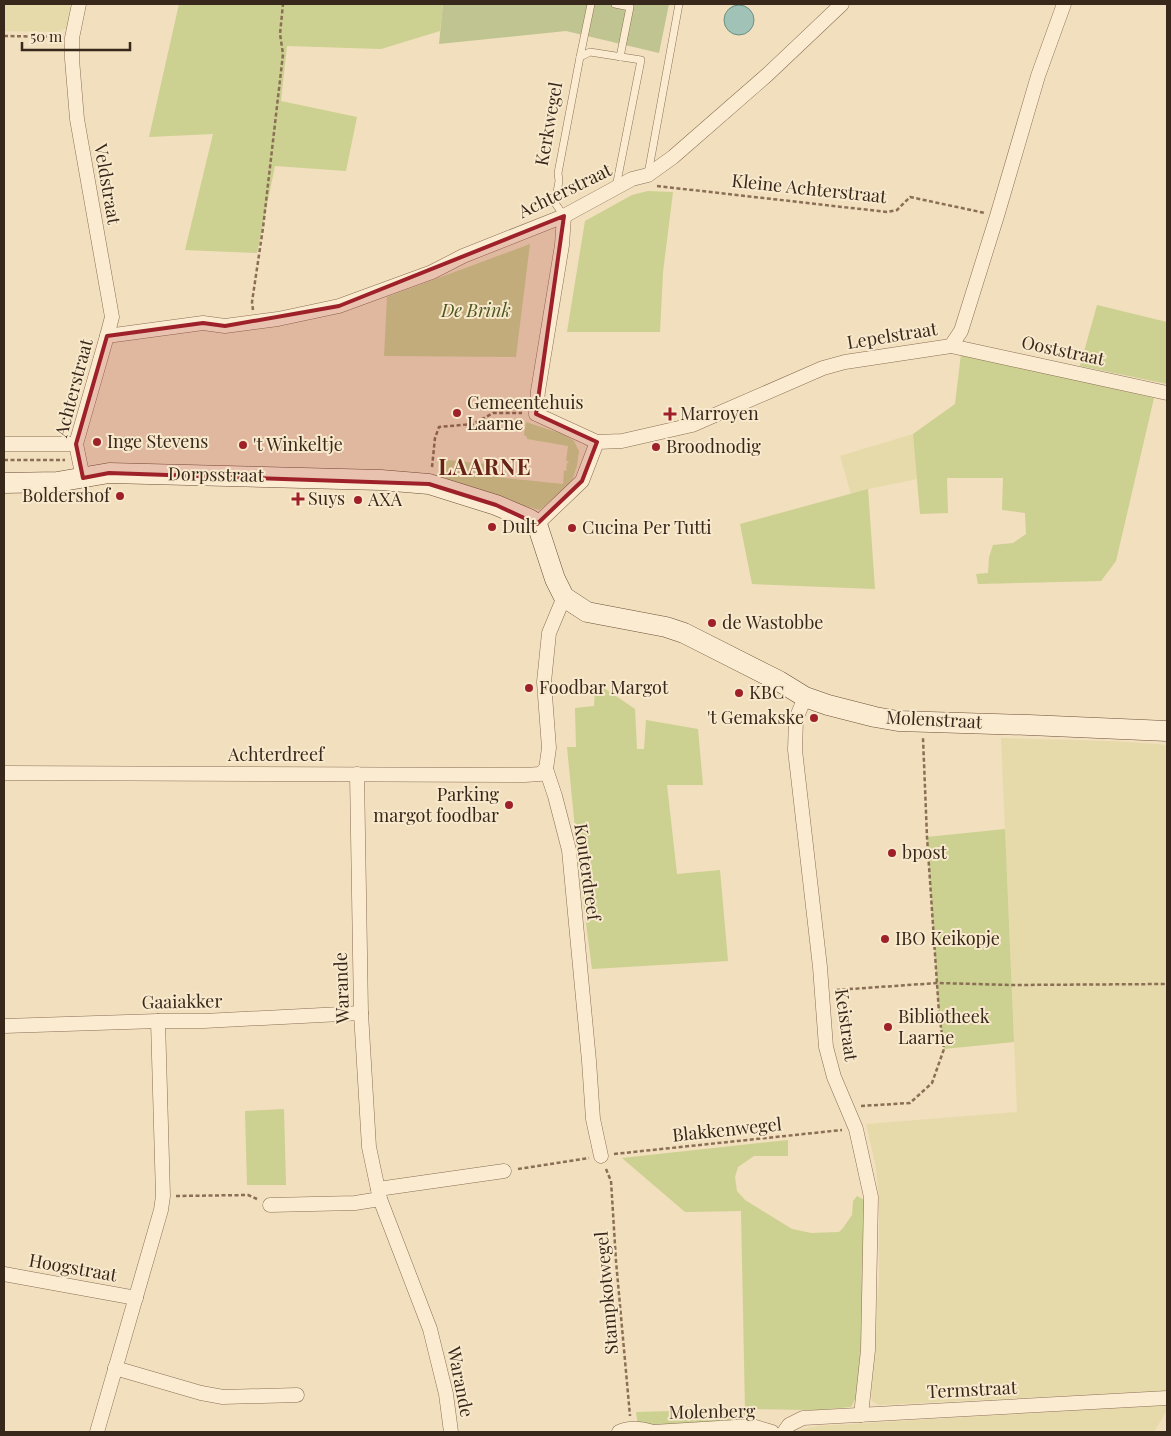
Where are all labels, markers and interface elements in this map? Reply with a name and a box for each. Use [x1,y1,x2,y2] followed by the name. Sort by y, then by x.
[22,20,130,52] scale bar
[30,26,63,46] text: 50 m
[529,80,567,168] street label: Kerkwegel
[89,141,127,227] street label: Veldstraat
[513,157,616,223] street label: Achterstraat
[730,168,888,208] street label: Kleine Achterstraat
[440,298,511,322] park label: De Brink
[845,316,939,354] street label: Lepelstraat
[1019,330,1108,371] street label: Ooststraat
[48,335,98,441] street label: Achterstraat
[467,390,584,435] place label: Gemeentehuis Laarne
[680,401,759,425] place label: Marroyen
[451,407,463,419] marker: Gemeentehuis Laarne
[664,408,676,420] marker: Marroyen
[107,429,208,453] place label: Inge Stevens
[253,432,343,456] place label: 't Winkeltje
[666,434,761,458] place label: Broodnodig
[91,436,103,448] marker: Inge Stevens
[237,439,249,451] marker: 't Winkeltje
[650,441,662,453] marker: Broodnodig
[438,451,532,481] district label: LAARNE
[168,461,265,487] street label: Dorpsstraat
[22,483,112,507] place label: Boldershof
[308,486,345,510] place label: Suys
[367,487,403,511] place label: AXA
[114,490,126,502] marker: Boldershof
[292,493,304,505] marker: Suys
[352,494,364,506] marker: AXA
[502,514,538,538] place label: Dult
[582,515,712,539] place label: Cucina Per Tutti
[486,521,498,533] marker: Dult
[566,522,578,534] marker: Cucina Per Tutti
[722,610,823,634] place label: de Wastobbe
[706,617,718,629] marker: de Wastobbe
[539,675,669,699] place label: Foodbar Margot
[749,680,784,704] place label: KBC
[523,682,535,694] marker: Foodbar Margot
[733,687,745,699] marker: KBC
[885,704,984,734] street label: Molenstraat
[707,705,804,729] place label: 't Gemakske
[808,712,820,724] marker: 't Gemakske
[227,742,326,766] street label: Achterdreef
[373,782,499,827] place label: Parking margot foodbar
[503,799,515,811] marker: Parking margot foodbar
[569,822,607,924] street label: Kouterdreef
[902,840,948,864] place label: bpost
[886,847,898,859] marker: bpost
[895,926,1000,950] place label: IBO Keikopje
[879,933,891,945] marker: IBO Keikopje
[328,952,354,1025] street label: Warande
[830,987,864,1063] street label: Keistraat
[141,988,222,1014] street label: Gaaiakker
[898,1004,990,1049] place label: Bibliotheek Laarne
[882,1021,894,1033] marker: Bibliotheek Laarne
[671,1111,783,1147] street label: Blakkenwegel
[589,1231,623,1356] street label: Stampkotwegel
[27,1247,120,1287] street label: Hoogstraat
[442,1343,480,1419] street label: Warande
[926,1375,1018,1403] street label: Termstraat
[668,1398,756,1424] street label: Molenberg

